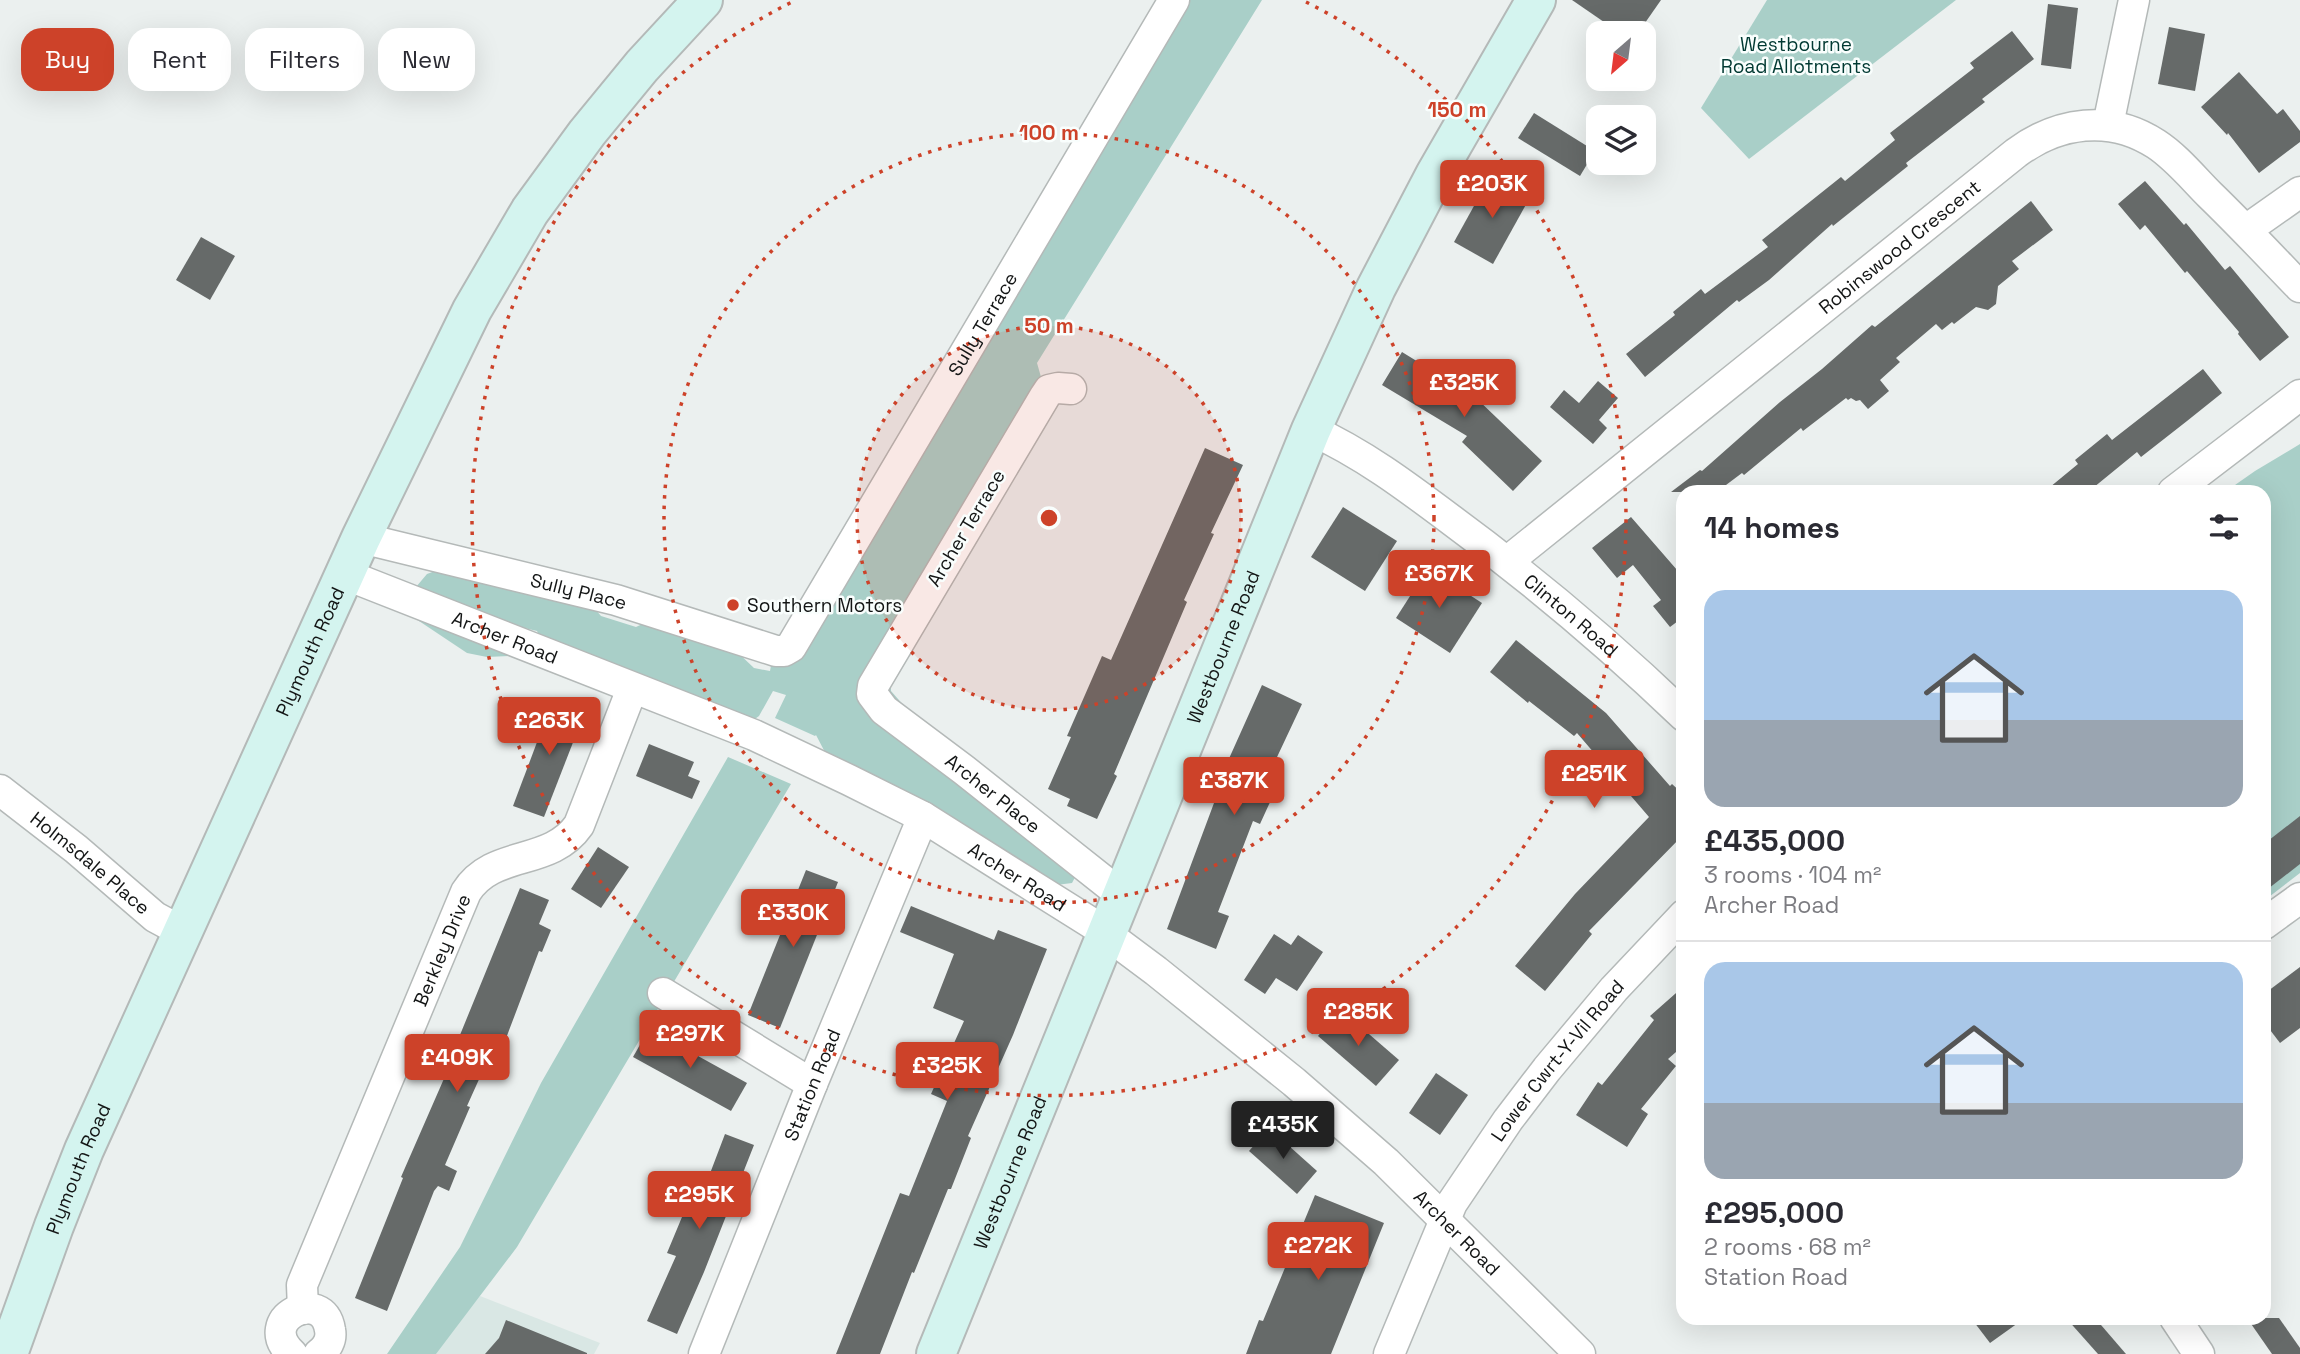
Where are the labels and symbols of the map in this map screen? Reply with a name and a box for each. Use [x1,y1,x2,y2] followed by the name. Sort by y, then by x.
[1586,21,1656,91] north arrow
[1721,32,1871,79] park label: Westbourne Road Allotments
[1428,96,1486,123] text: 150 m
[1019,119,1079,146] text: 100 m
[1443,160,1541,220] pin: £203K
[1813,174,1986,319] street label: Robinswood Crescent
[942,267,1023,380] street label: Sully Terrace
[1024,312,1074,339] text: 50 m
[1415,360,1513,419] pin: £325K
[921,465,1011,591] street label: Archer Terrace
[1037,506,1061,530] centre of rings
[1390,550,1488,610] pin: £367K
[528,567,630,615] street label: Sully Place
[1181,567,1265,727] street label: Westbourne Road
[1519,568,1624,662] street label: Clinton Road
[270,583,350,720] street label: Plymouth Road
[747,593,902,618] place label: Southern Motors
[725,597,741,613] marker: Southern Motors
[448,605,562,669] street label: Archer Road
[500,698,598,757] pin: £263K
[941,748,1046,839] street label: Archer Place
[1545,750,1643,810] pin: £251K
[1185,758,1283,817] pin: £387K
[25,806,155,920] street label: Holmsdale Place
[964,836,1071,917] street label: Archer Road
[407,890,476,1010] street label: Berkley Drive
[744,890,842,949] pin: £330K
[1485,974,1629,1146] street label: Lower Cwrt-Y-Vil Road
[1309,988,1407,1048] pin: £285K
[641,1010,739,1070] pin: £297K
[778,1025,846,1145] street label: Station Road
[408,1034,506,1094] pin: £409K
[898,1042,996,1102] pin: £325K
[967,1092,1052,1253] street label: Westbourne Road
[40,1099,116,1237] street label: Plymouth Road
[1234,1102,1332,1161] pin: £435K
[650,1172,748,1231] pin: £295K
[1409,1184,1506,1281] street label: Archer Road
[1269,1222,1367,1282] pin: £272K

